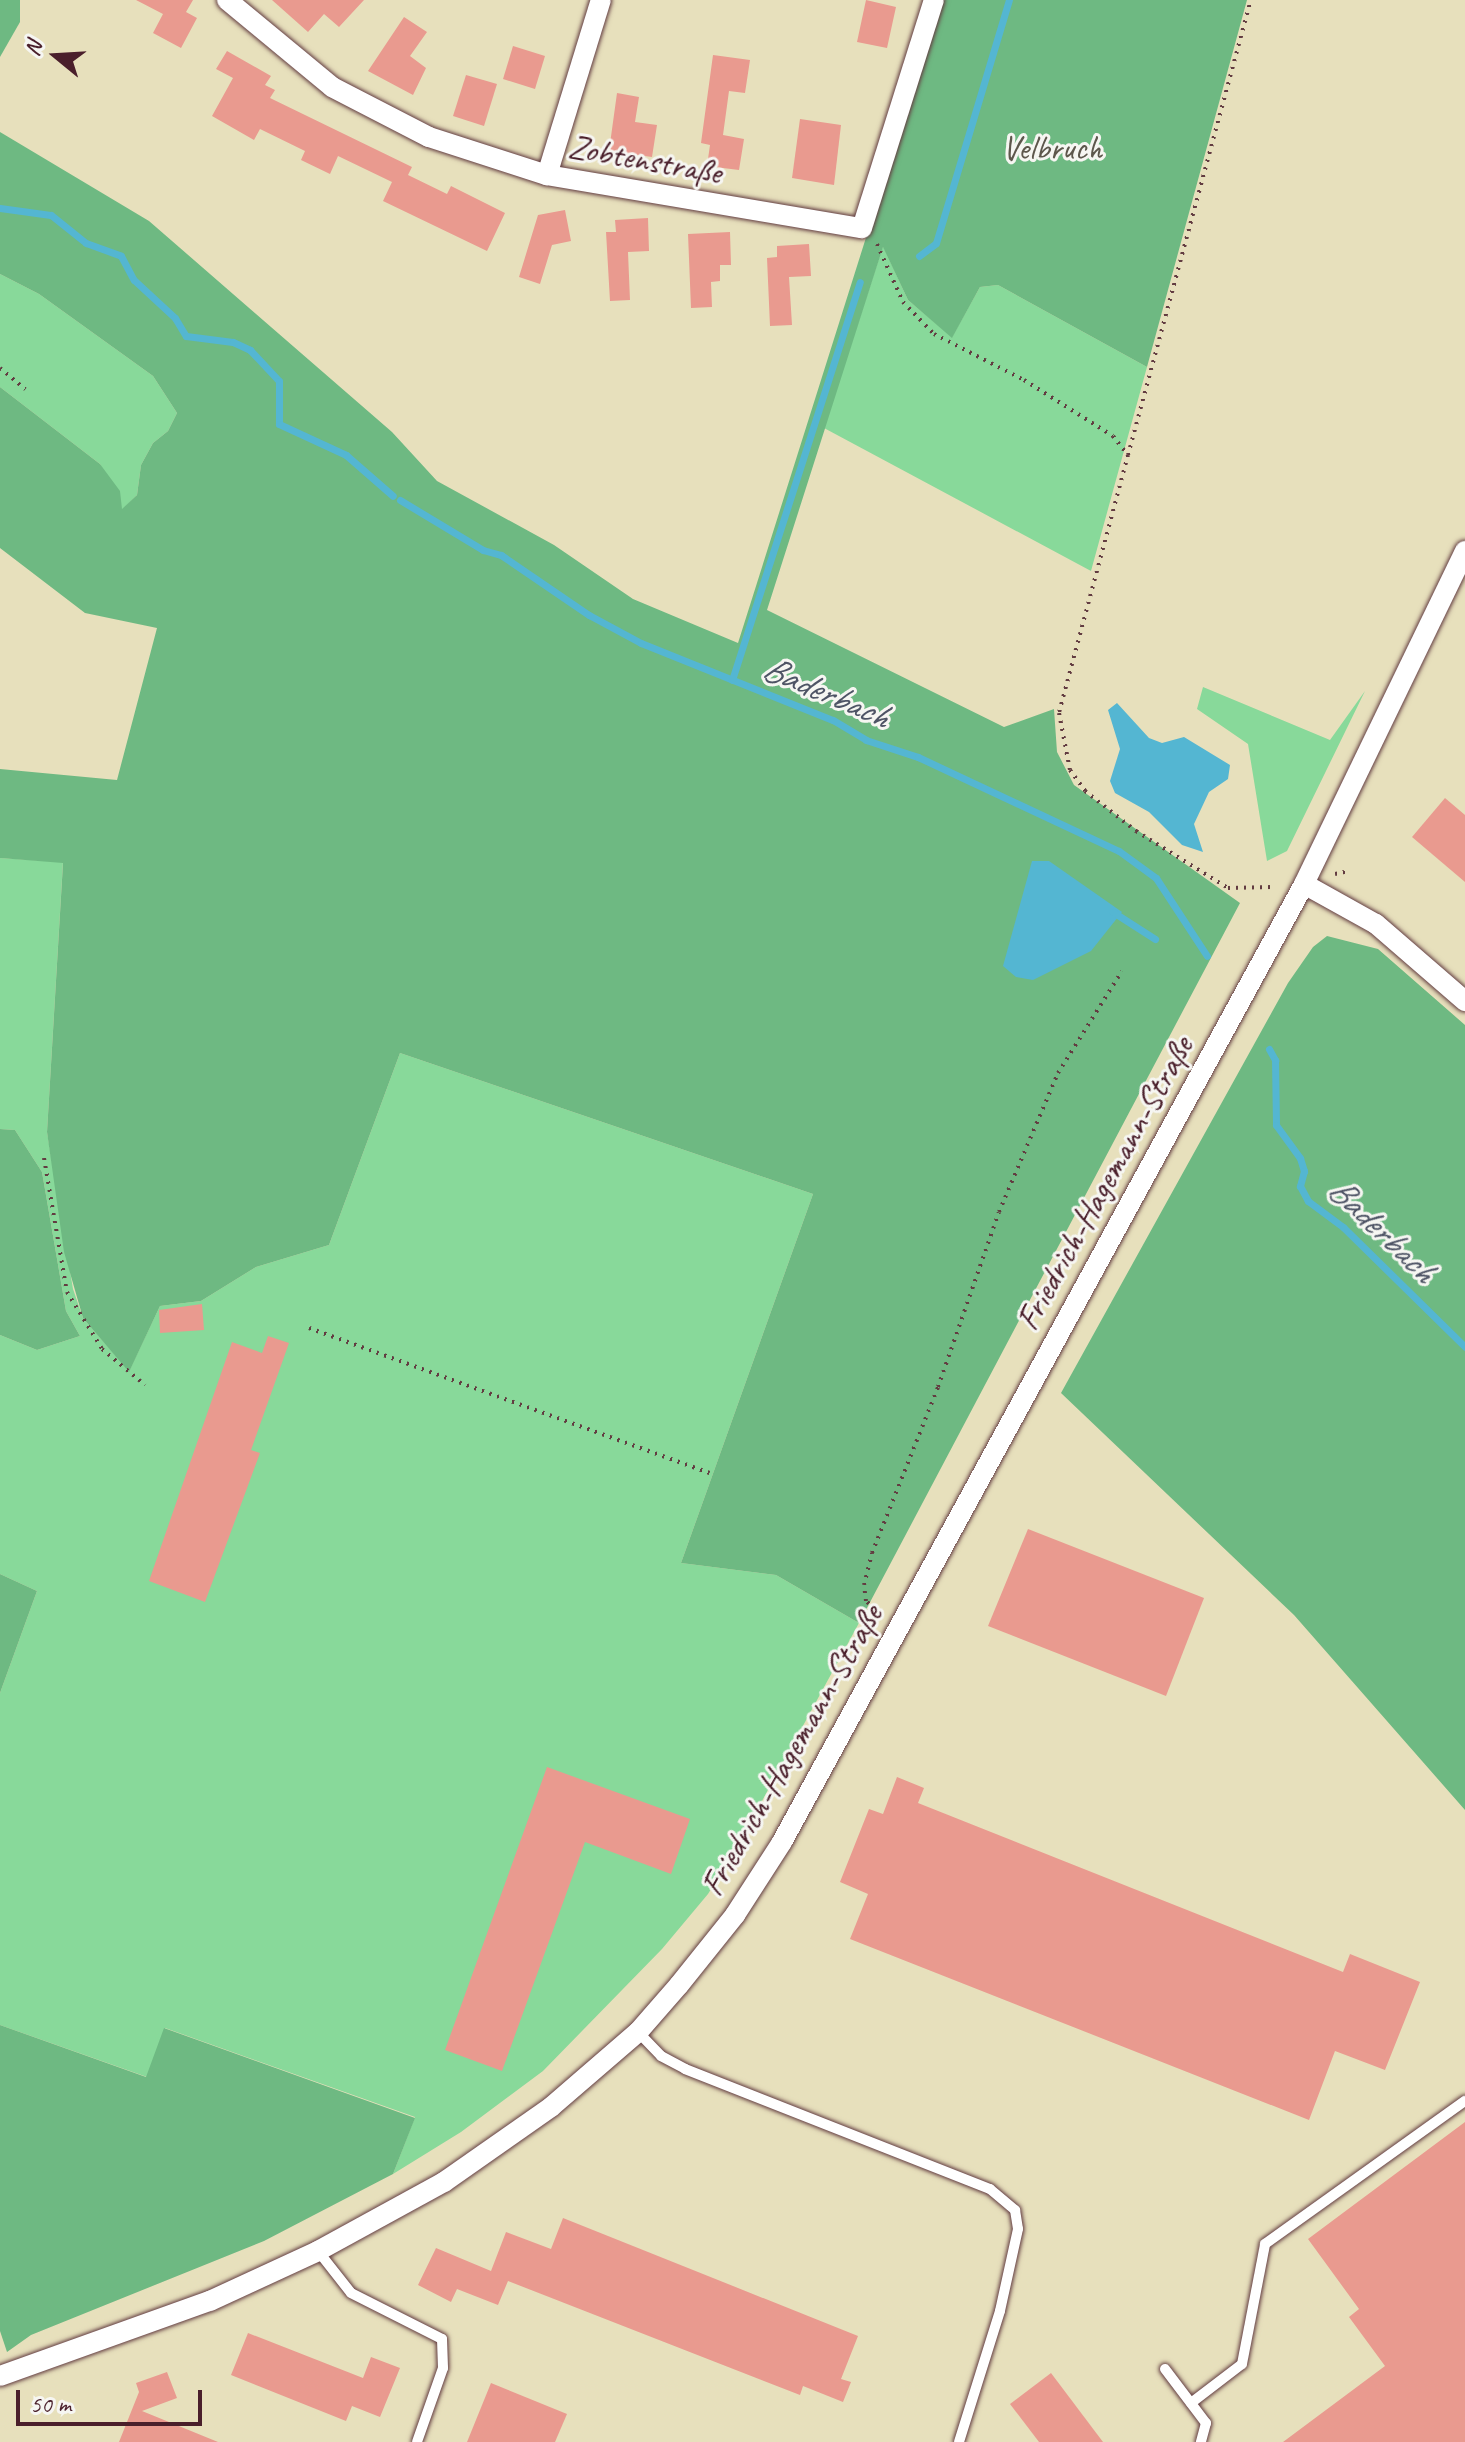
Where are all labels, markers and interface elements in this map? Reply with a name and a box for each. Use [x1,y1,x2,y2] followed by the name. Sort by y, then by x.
[16,16,96,96] north arrow
[18,38,49,59] text: N
[565,125,725,193] street label: Zobtenstraße
[1002,128,1102,168] park label: Velbruch
[756,646,896,738] water label: Baderbach
[1006,1029,1202,1337] street label: Friedrich-Hagemann-Straße
[1319,1168,1445,1292] water label: Baderbach
[691,1597,891,1903] street label: Friedrich-Hagemann-Straße
[20,2374,206,2424] scale bar
[30,2389,71,2419] text: 50 m

